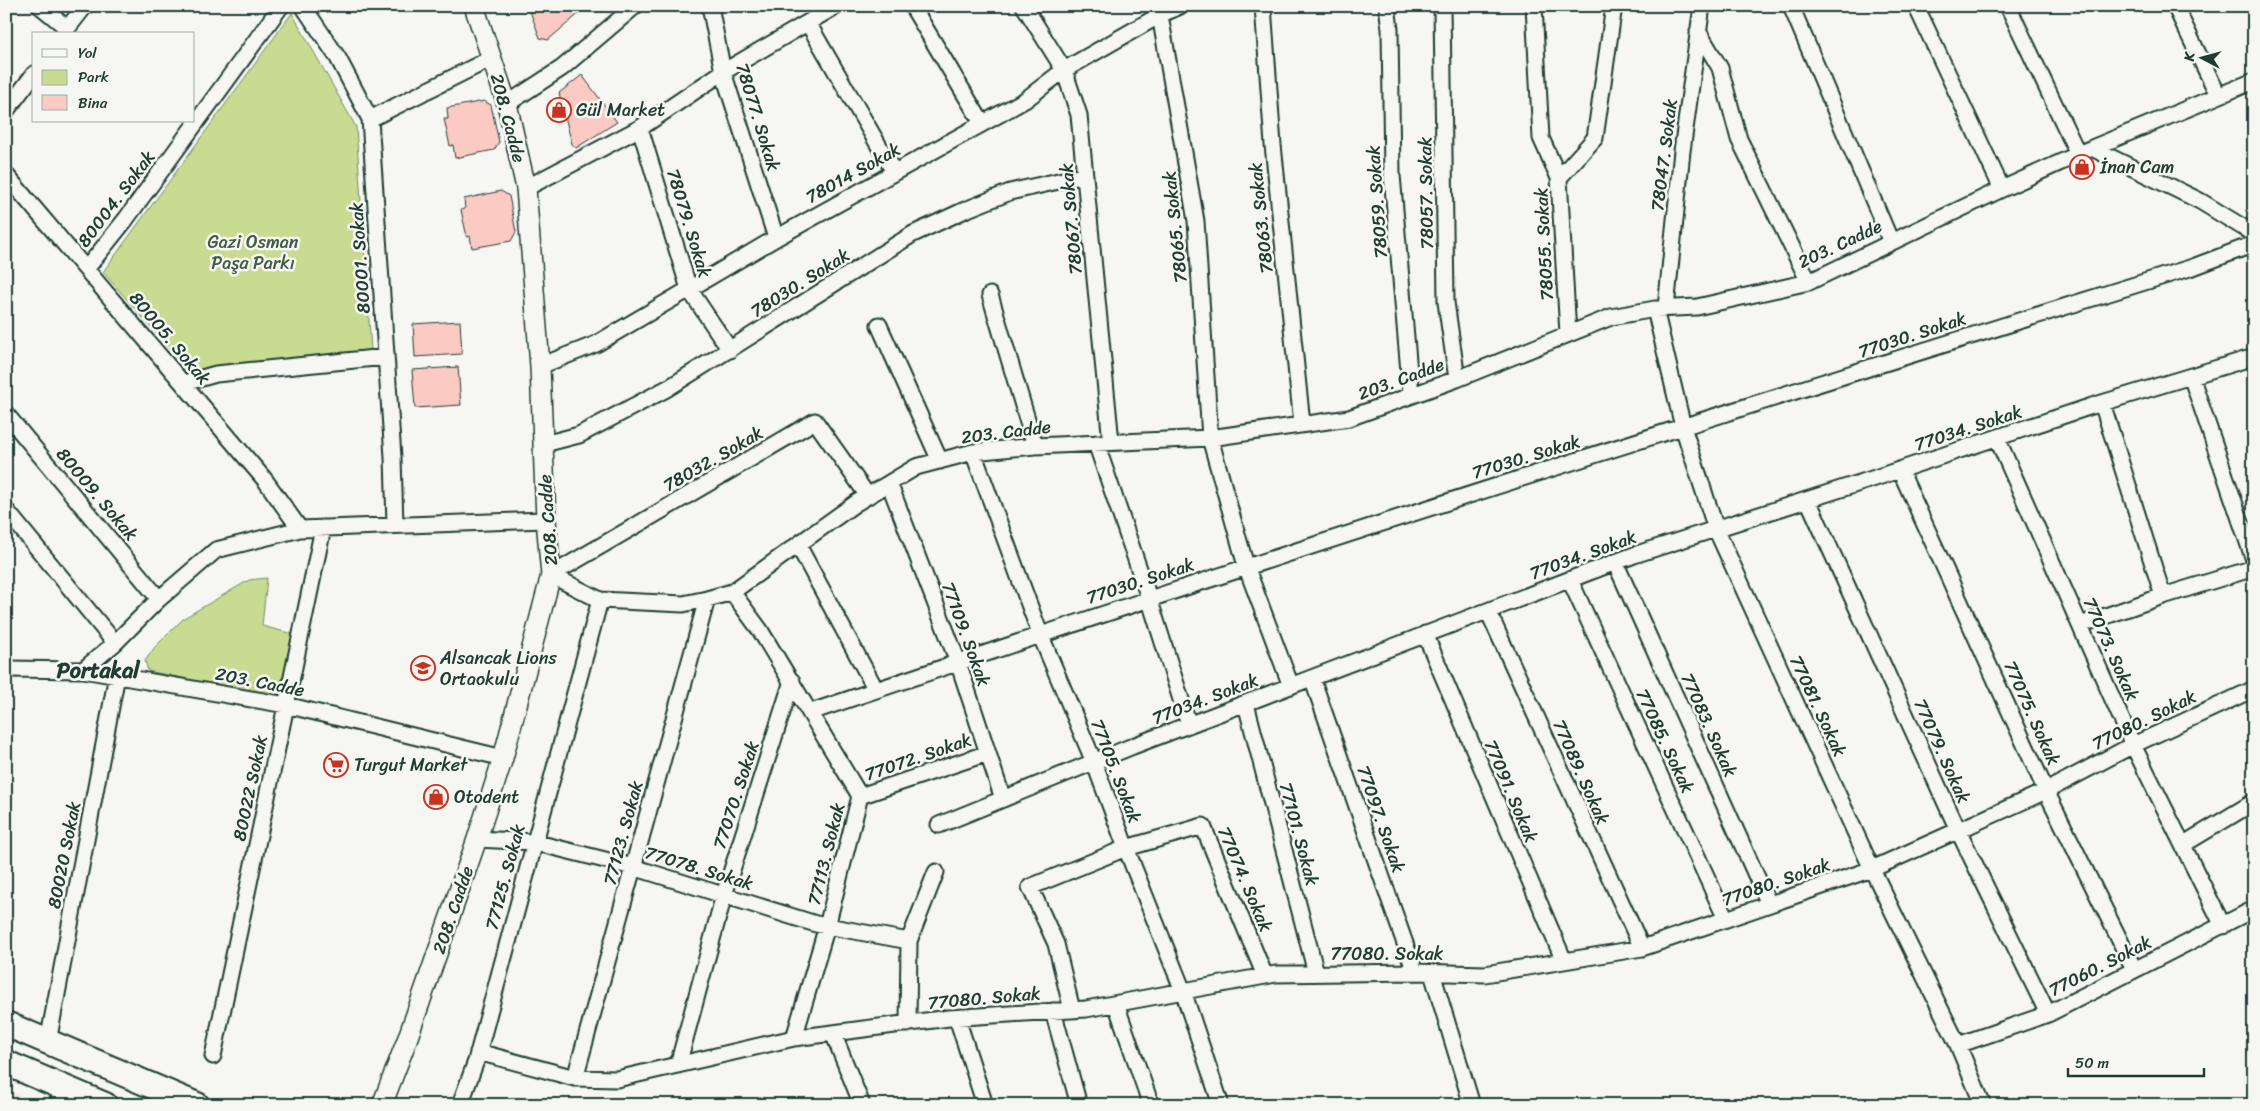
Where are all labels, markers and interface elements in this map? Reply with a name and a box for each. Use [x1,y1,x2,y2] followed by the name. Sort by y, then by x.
[32,32,195,122] legend
[2178,32,2228,82] north arrow
[78,40,97,66] text: Yol
[2177,50,2203,63] text: K
[726,59,790,176] street label: 78077. Sokak
[78,64,109,90] text: Park
[481,70,535,166] street label: 208. Cadde
[78,90,108,116] text: Bina
[576,94,665,126] place label: Gül Market
[546,97,572,123] shop icon: Gül Market
[1641,97,1687,213] street label: 78047. Sokak
[799,133,907,212] street label: 78014 Sokak
[1409,136,1443,250] street label: 78057. Sokak
[69,143,164,255] street label: 80004. Sokak
[1357,144,1397,260] street label: 78059. Sokak
[2099,151,2175,183] place label: İnan Cam
[2069,154,2095,180] shop icon: İnan Cam
[1239,161,1283,275] street label: 78063. Sokak
[1050,162,1092,276] street label: 78067. Sokak
[657,165,721,282] street label: 78079. Sokak
[1153,169,1197,285] street label: 78065. Sokak
[1525,186,1563,301] street label: 78055. Sokak
[340,201,380,315] street label: 80001. Sokak
[1792,210,1888,278] street label: 203. Cadde
[208,226,299,279] park label: Gazi Osman Paşa Parkı
[744,239,857,326] street label: 78030. Sokak
[121,284,219,393] street label: 80005. Sokak
[1854,302,1971,368] street label: 77030. Sokak
[1353,349,1449,409] street label: 203. Cadde
[1910,395,2027,460] street label: 77034. Sokak
[959,411,1053,453] street label: 203. Cadde
[657,417,770,501] street label: 78032. Sokak
[1468,425,1585,489] street label: 77030. Sokak
[48,440,146,549] street label: 80009. Sokak
[529,473,567,567] street label: 208. Cadde
[1525,521,1641,589] street label: 77034. Sokak
[1082,548,1199,614] street label: 77030. Sokak
[932,577,1000,691] street label: 77109. Sokak
[2074,592,2148,707] street label: 77073. Sokak
[439,642,557,695] place label: Alsancak Lions Ortaokulu
[1780,650,1856,763] street label: 77081. Sokak
[56,651,141,690] district label: Portakal
[410,655,436,681] school or university icon: Alsancak Lions Ortaokulu
[1995,655,2070,771] street label: 77075. Sokak
[213,658,307,706] street label: 203. Cadde
[1147,664,1263,734] street label: 77034. Sokak
[1672,668,1746,783] street label: 77083. Sokak
[2086,681,2202,759] street label: 77080. Sokak
[1627,683,1703,799] street label: 77085. Sokak
[1905,693,1980,809] street label: 77079. Sokak
[1081,714,1151,828] street label: 77105. Sokak
[1543,714,1619,830] street label: 77089. Sokak
[860,724,976,790] street label: 77072. Sokak
[223,732,277,844] street label: 80022 Sokak
[1475,734,1547,848] street label: 77091. Sokak
[703,736,769,853] street label: 77070. Sokak
[354,749,468,781] place label: Turgut Market
[323,752,349,778] supermarket icon: Turgut Market
[1348,761,1414,878] street label: 77097. Sokak
[594,777,652,889] street label: 77123. Sokak
[1270,779,1328,890] street label: 77101. Sokak
[454,781,519,813] place label: Otodent
[423,784,449,810] shop icon: Otodent
[38,798,90,911] street label: 80020 Sokak
[798,799,854,909] street label: 77113. Sokak
[476,820,535,933] street label: 77125. Sokak
[1208,821,1282,937] street label: 77074. Sokak
[641,836,758,900] street label: 77078. Sokak
[1717,848,1835,916] street label: 77080. Sokak
[423,862,483,958] street label: 208. Cadde
[2043,926,2158,1006] street label: 77060. Sokak
[1331,938,1444,970] street label: 77080. Sokak
[926,977,1042,1019] street label: 77080. Sokak
[2068,1046,2204,1078] scale bar
[2075,1050,2110,1076] text: 50 m

